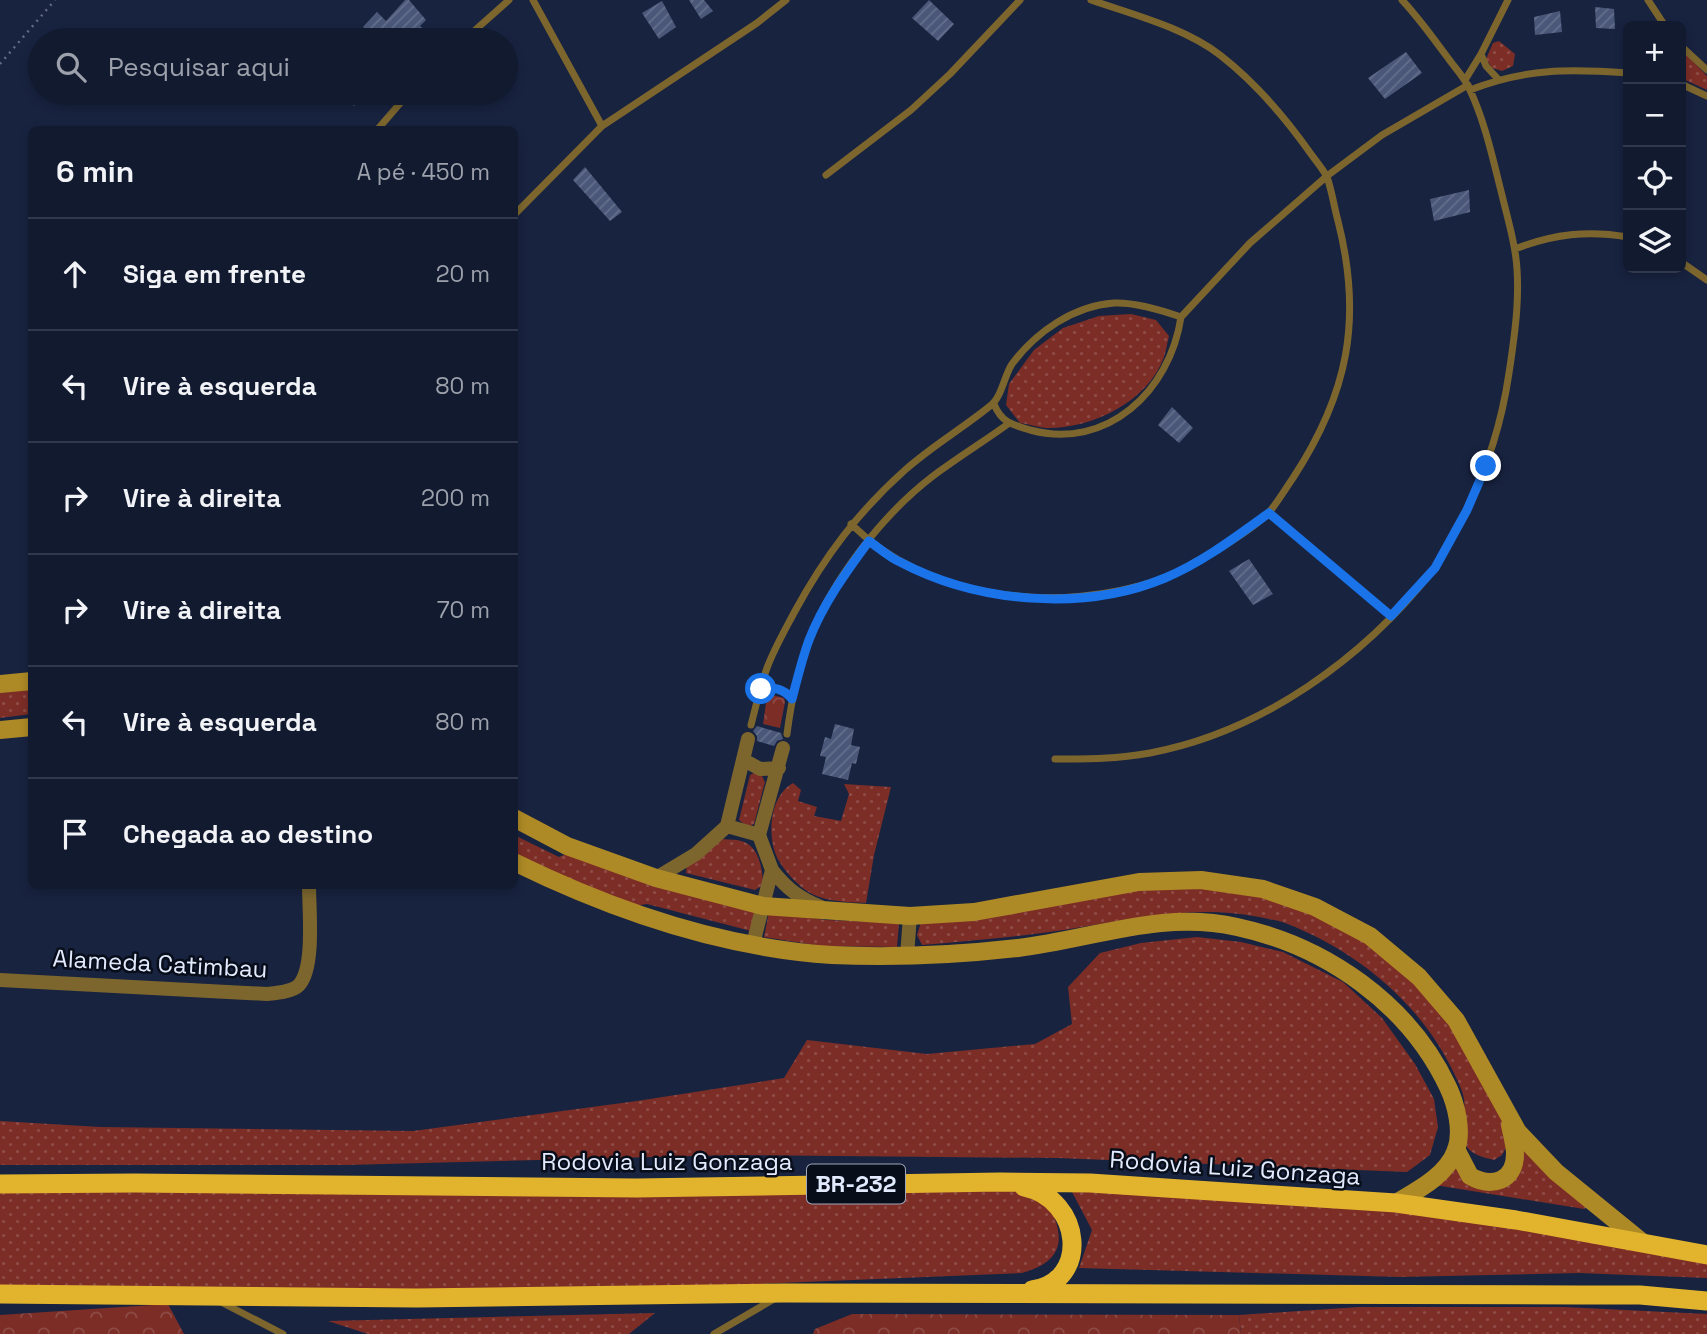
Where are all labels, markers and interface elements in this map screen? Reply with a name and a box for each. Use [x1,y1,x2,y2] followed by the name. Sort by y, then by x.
[1623,21,1686,273] map controls
[1623,21,1686,84] button: +
[28,28,518,105] search box
[52,48,90,86] icon: search
[108,50,290,84] text: Pesquisar aqui
[1623,84,1686,147] button: −
[1623,147,1686,210] button: locate
[56,152,134,191] text: 6 min
[357,157,490,187] text: A pé · 450 m
[1623,210,1686,273] button: layers
[56,255,94,293] icon: ahead
[123,257,306,291] text: Siga em frente
[436,259,490,289] text: 20 m
[56,367,94,405] icon: left
[123,369,317,403] text: Vire à esquerda
[435,371,490,401] text: 80 m
[1470,450,1501,481] route end
[56,479,94,517] icon: right
[123,481,281,515] text: Vire à direita
[421,483,490,513] text: 200 m
[56,591,94,629] icon: right
[123,593,281,627] text: Vire à direita
[437,595,490,625] text: 70 m
[745,673,776,704] route start
[56,703,94,741] icon: left
[123,705,317,739] text: Vire à esquerda
[435,707,490,737] text: 80 m
[56,815,94,853] icon: arrive
[123,817,373,851] text: Chegada ao destino
[52,942,268,985] street label: Alameda Catimbau
[1109,1143,1362,1192] street label: Rodovia Luiz Gonzaga
[541,1146,793,1177] street label: Rodovia Luiz Gonzaga
[807,1164,905,1204] road number: BR-232

